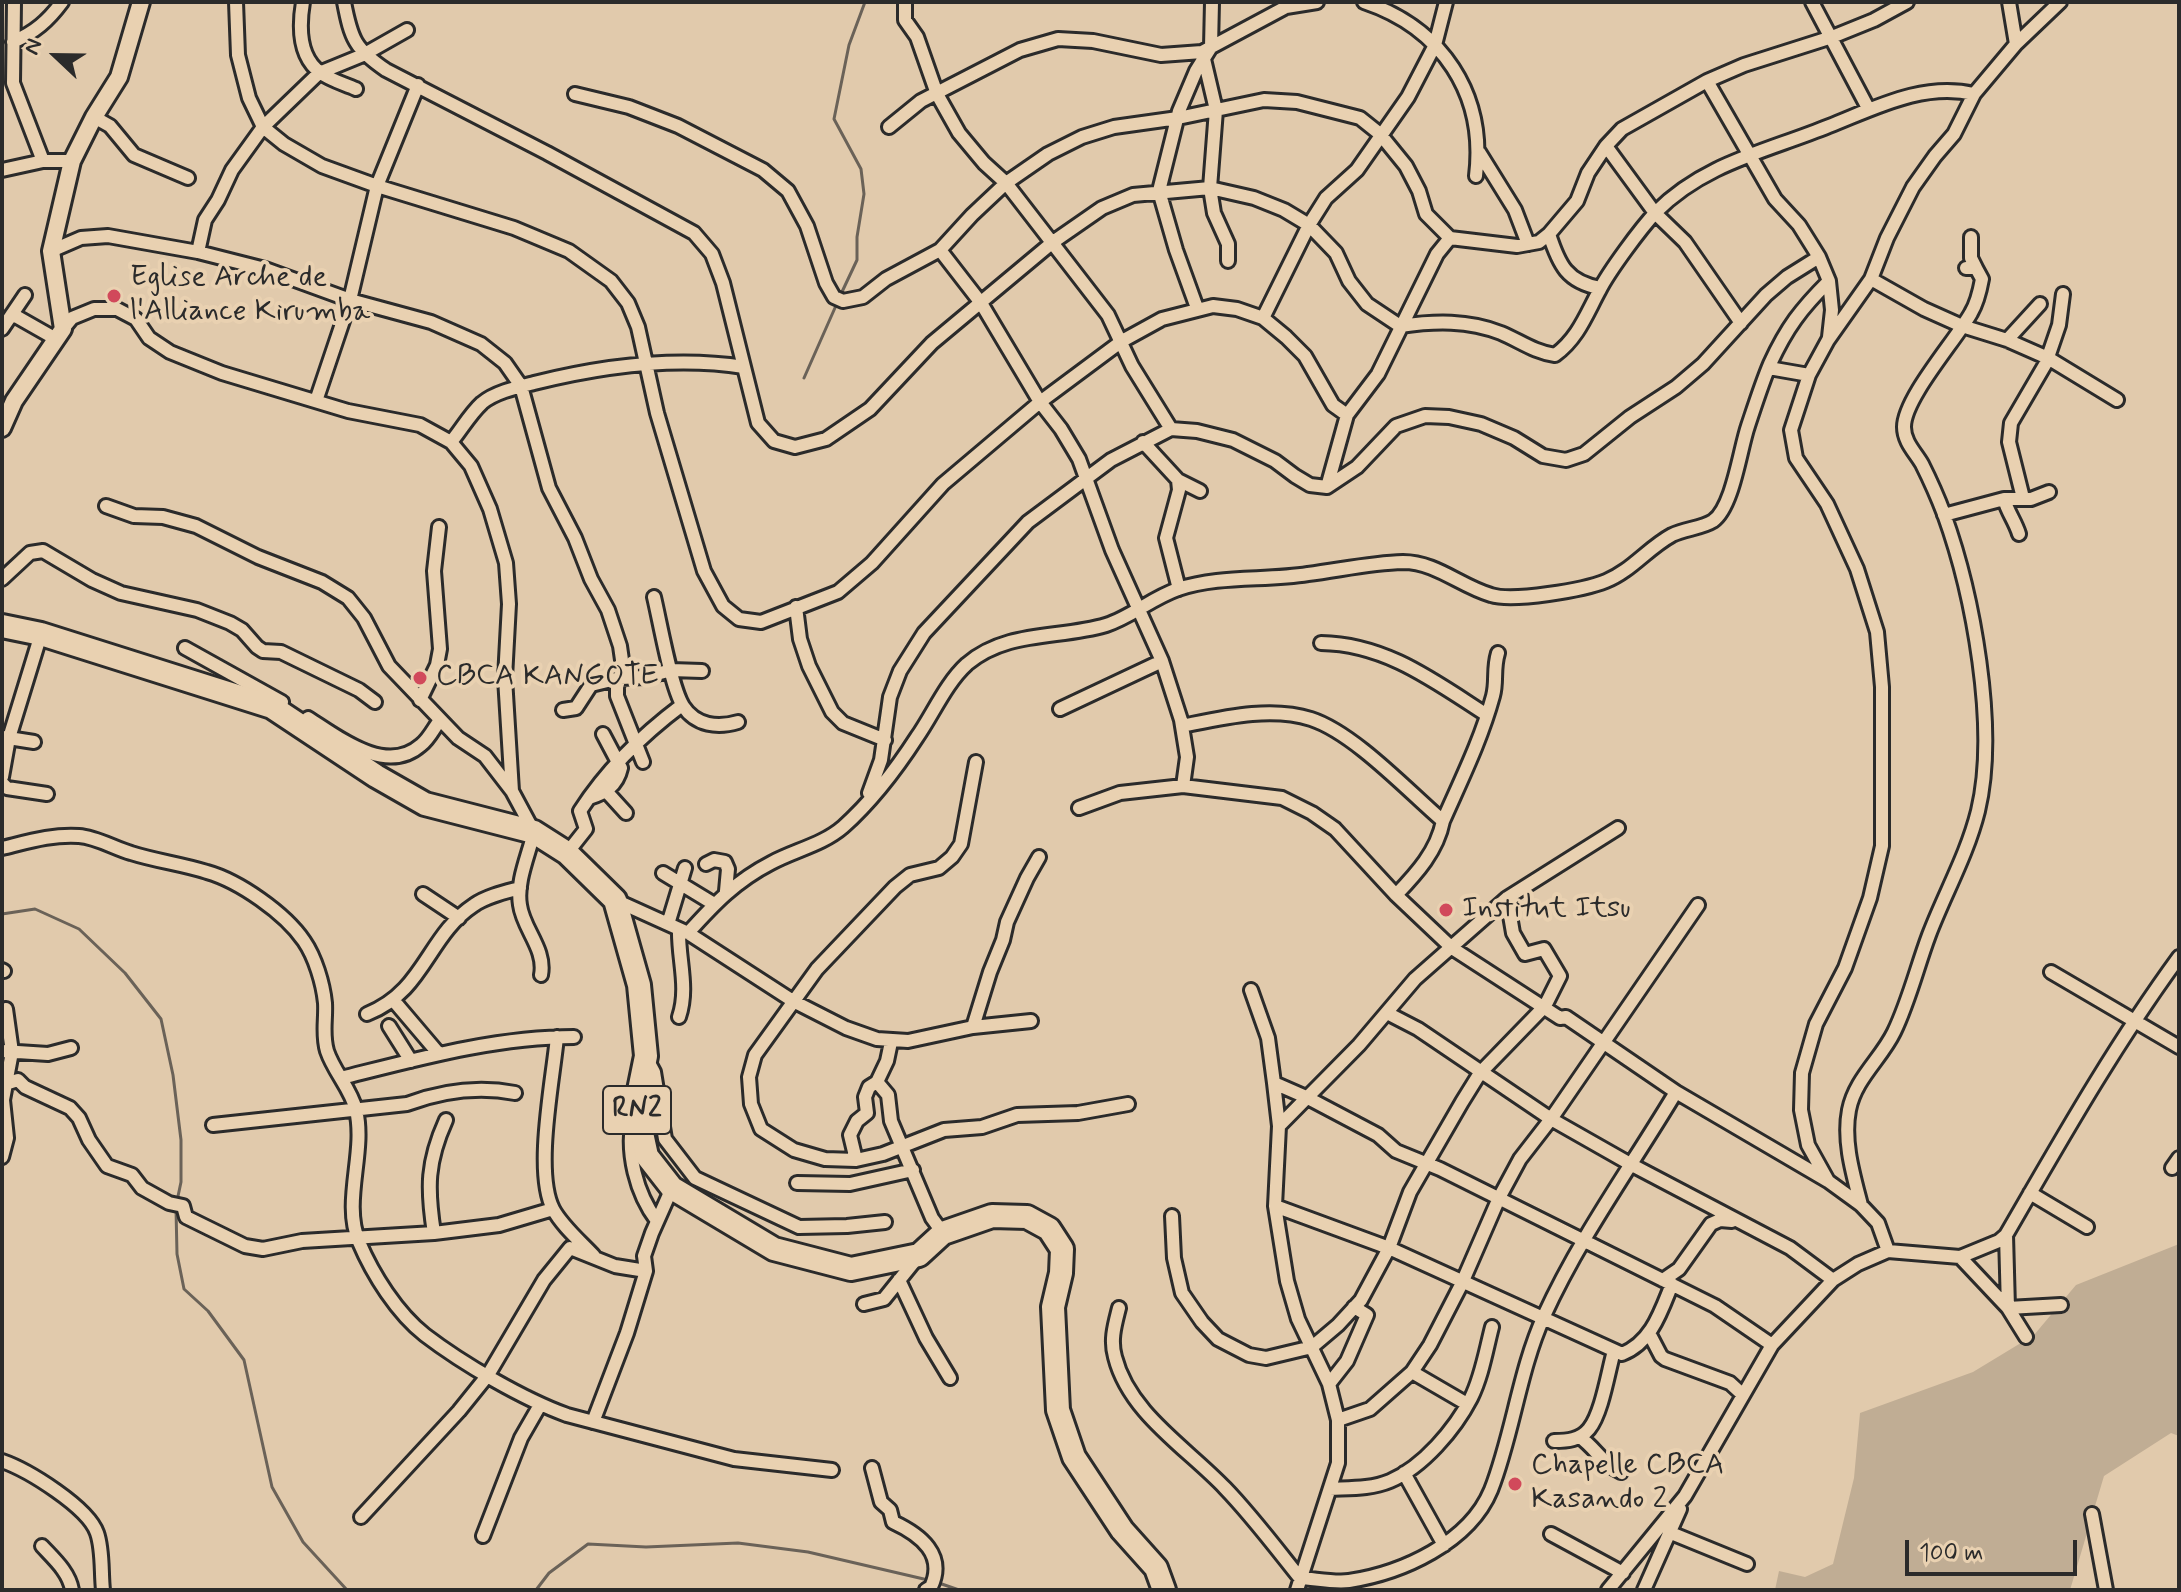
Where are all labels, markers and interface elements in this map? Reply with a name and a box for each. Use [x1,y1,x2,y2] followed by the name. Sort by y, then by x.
[16,16,96,96] north arrow
[18,35,49,59] text: N
[130,261,370,332] place label: Eglise Arche de l'Alliance Kirumba
[105,287,123,305] marker: Eglise Arche de l'Alliance Kirumba
[436,660,658,696] place label: CBCA KANGOTE
[411,669,429,687] marker: CBCA KANGOTE
[1462,892,1631,928] place label: Institut Itsu
[1437,901,1455,919] marker: Institut Itsu
[603,1086,671,1134] road number: RN2
[1531,1449,1724,1520] place label: Chapelle CBCA Kasando 2
[1506,1475,1524,1493] marker: Chapelle CBCA Kasando 2
[1909,1524,2081,1574] scale bar
[1919,1538,1983,1569] text: 100 m

